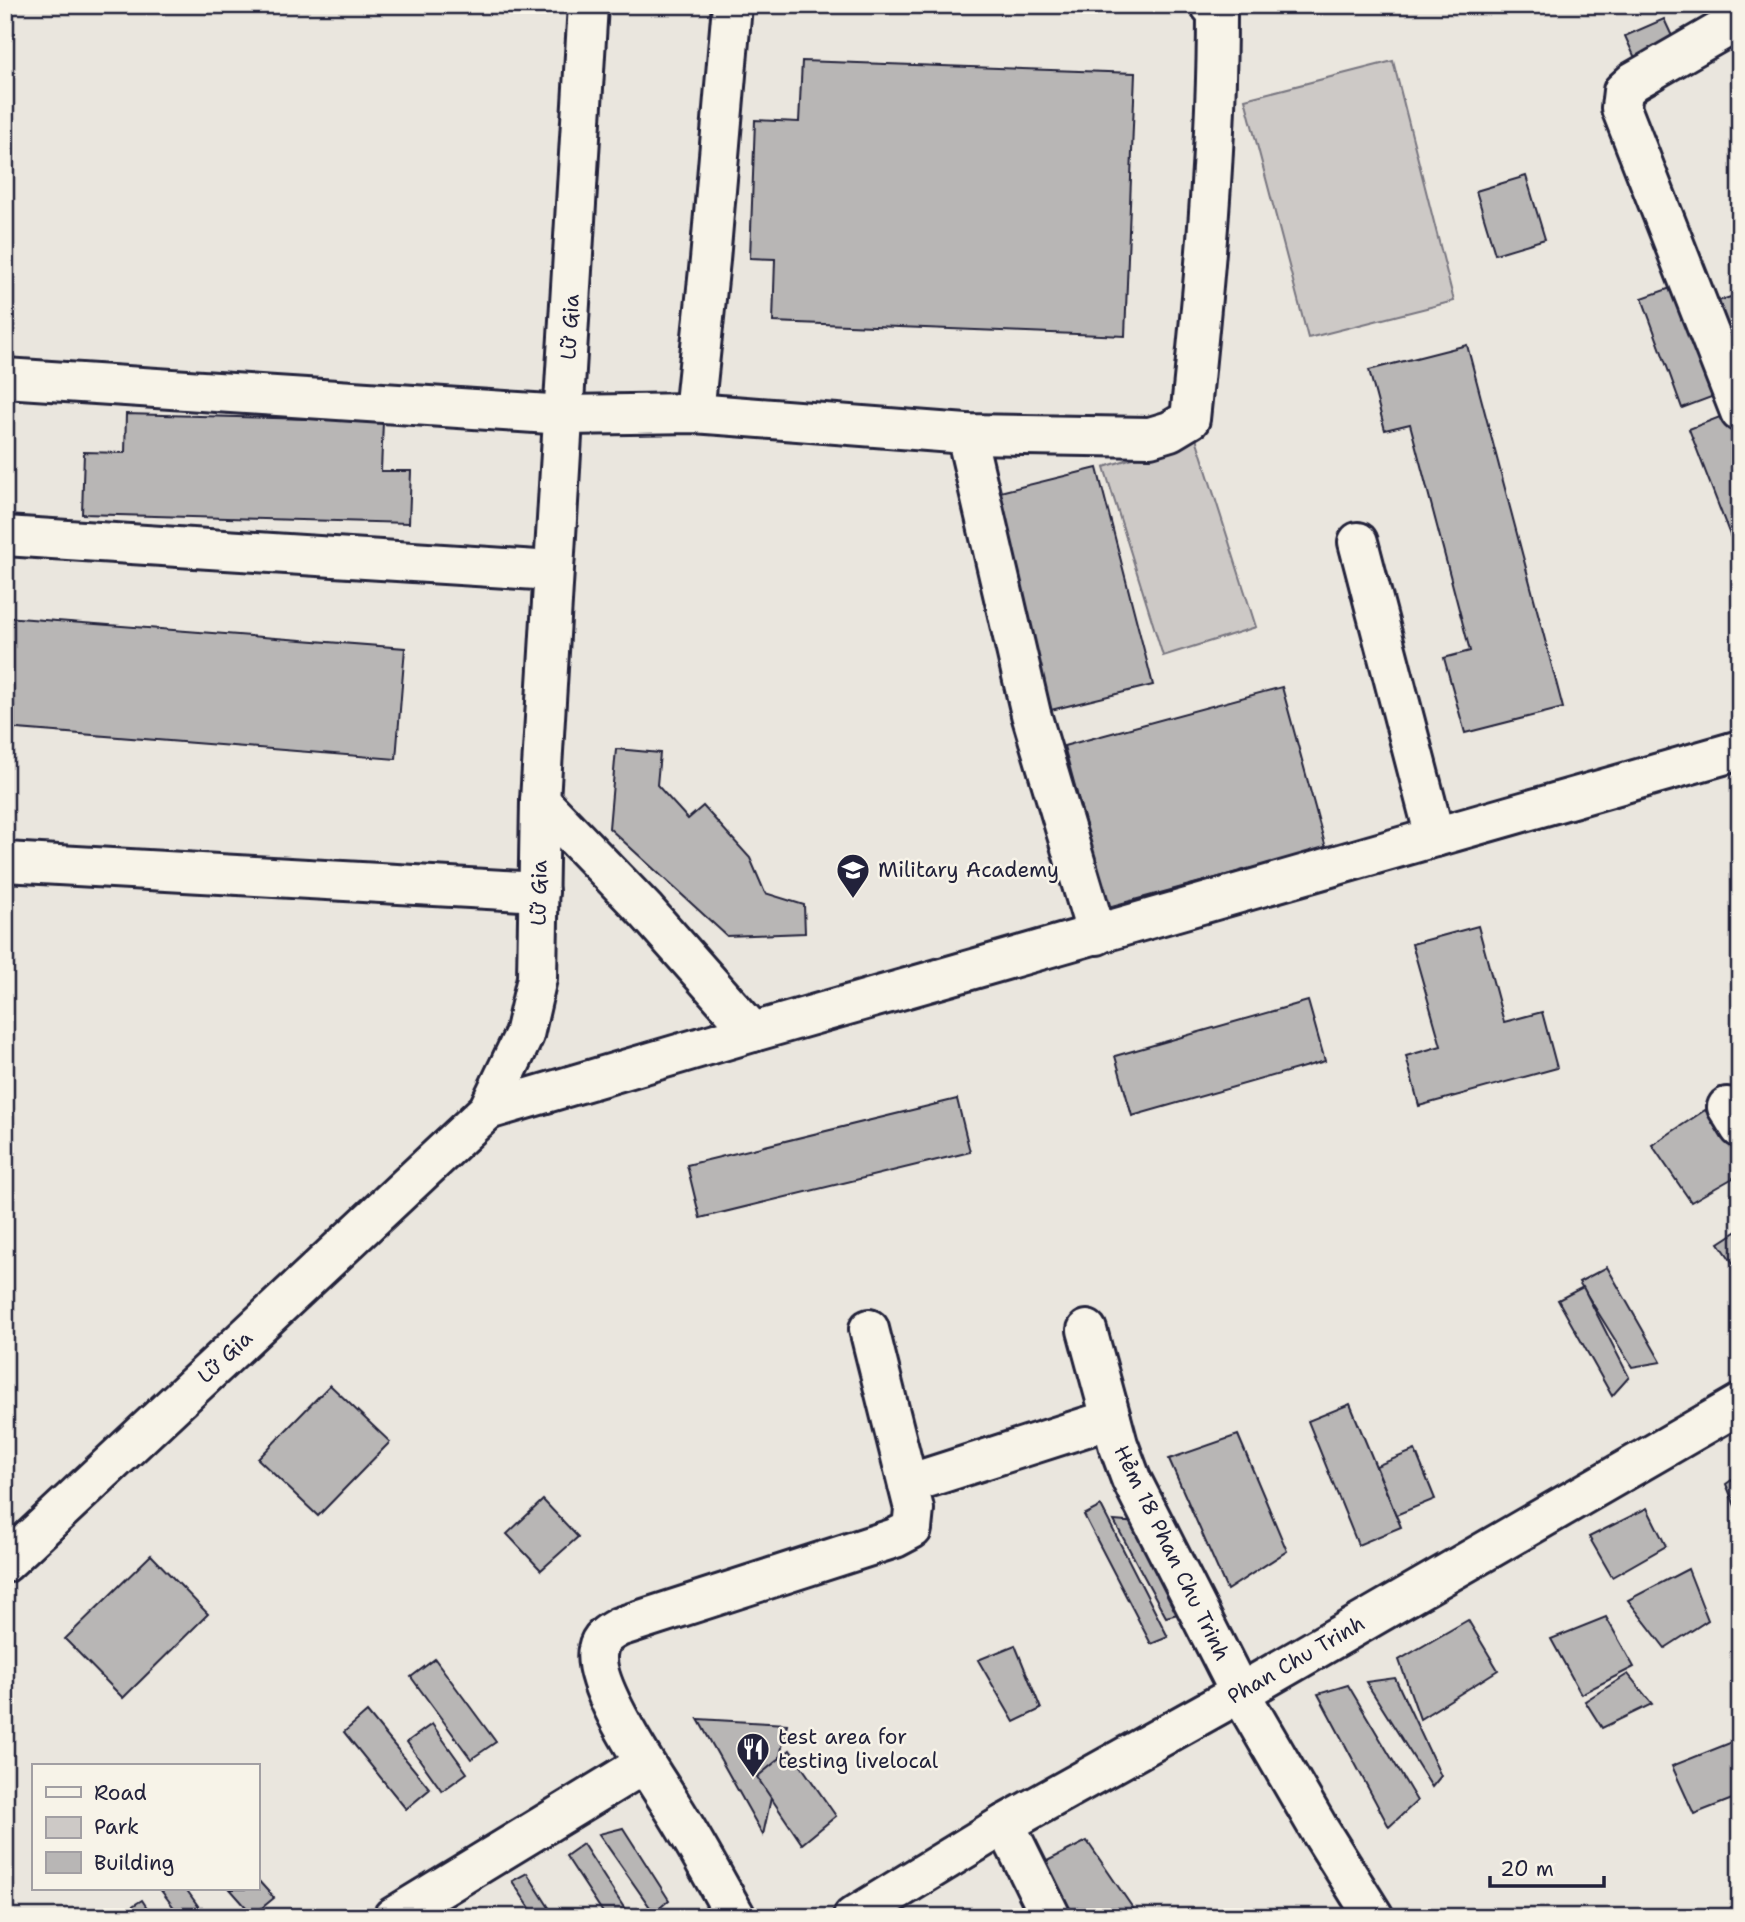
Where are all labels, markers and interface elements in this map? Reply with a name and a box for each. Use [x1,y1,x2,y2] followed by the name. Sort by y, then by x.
[554,293,586,361] street label: Lữ Gia
[834,851,872,900] school or university icon: Military Academy
[878,856,1059,884] place label: Military Academy
[524,860,554,926] street label: Lữ Gia
[191,1324,259,1390] street label: Lữ Gia
[1108,1441,1236,1665] street label: Hẻm 18 Phan Chu Trinh
[1222,1609,1370,1711] street label: Phan Chu Trinh
[778,1723,939,1775] place label: test area for testing livelocal
[734,1730,772,1779] restaurant icon: test area for testing livelocal
[32,1764,259,1890] legend
[94,1779,147,1807] text: Road
[94,1813,139,1841] text: Park
[1490,1845,1603,1889] scale bar
[94,1849,174,1877] text: Building
[1500,1855,1554,1883] text: 20 m

